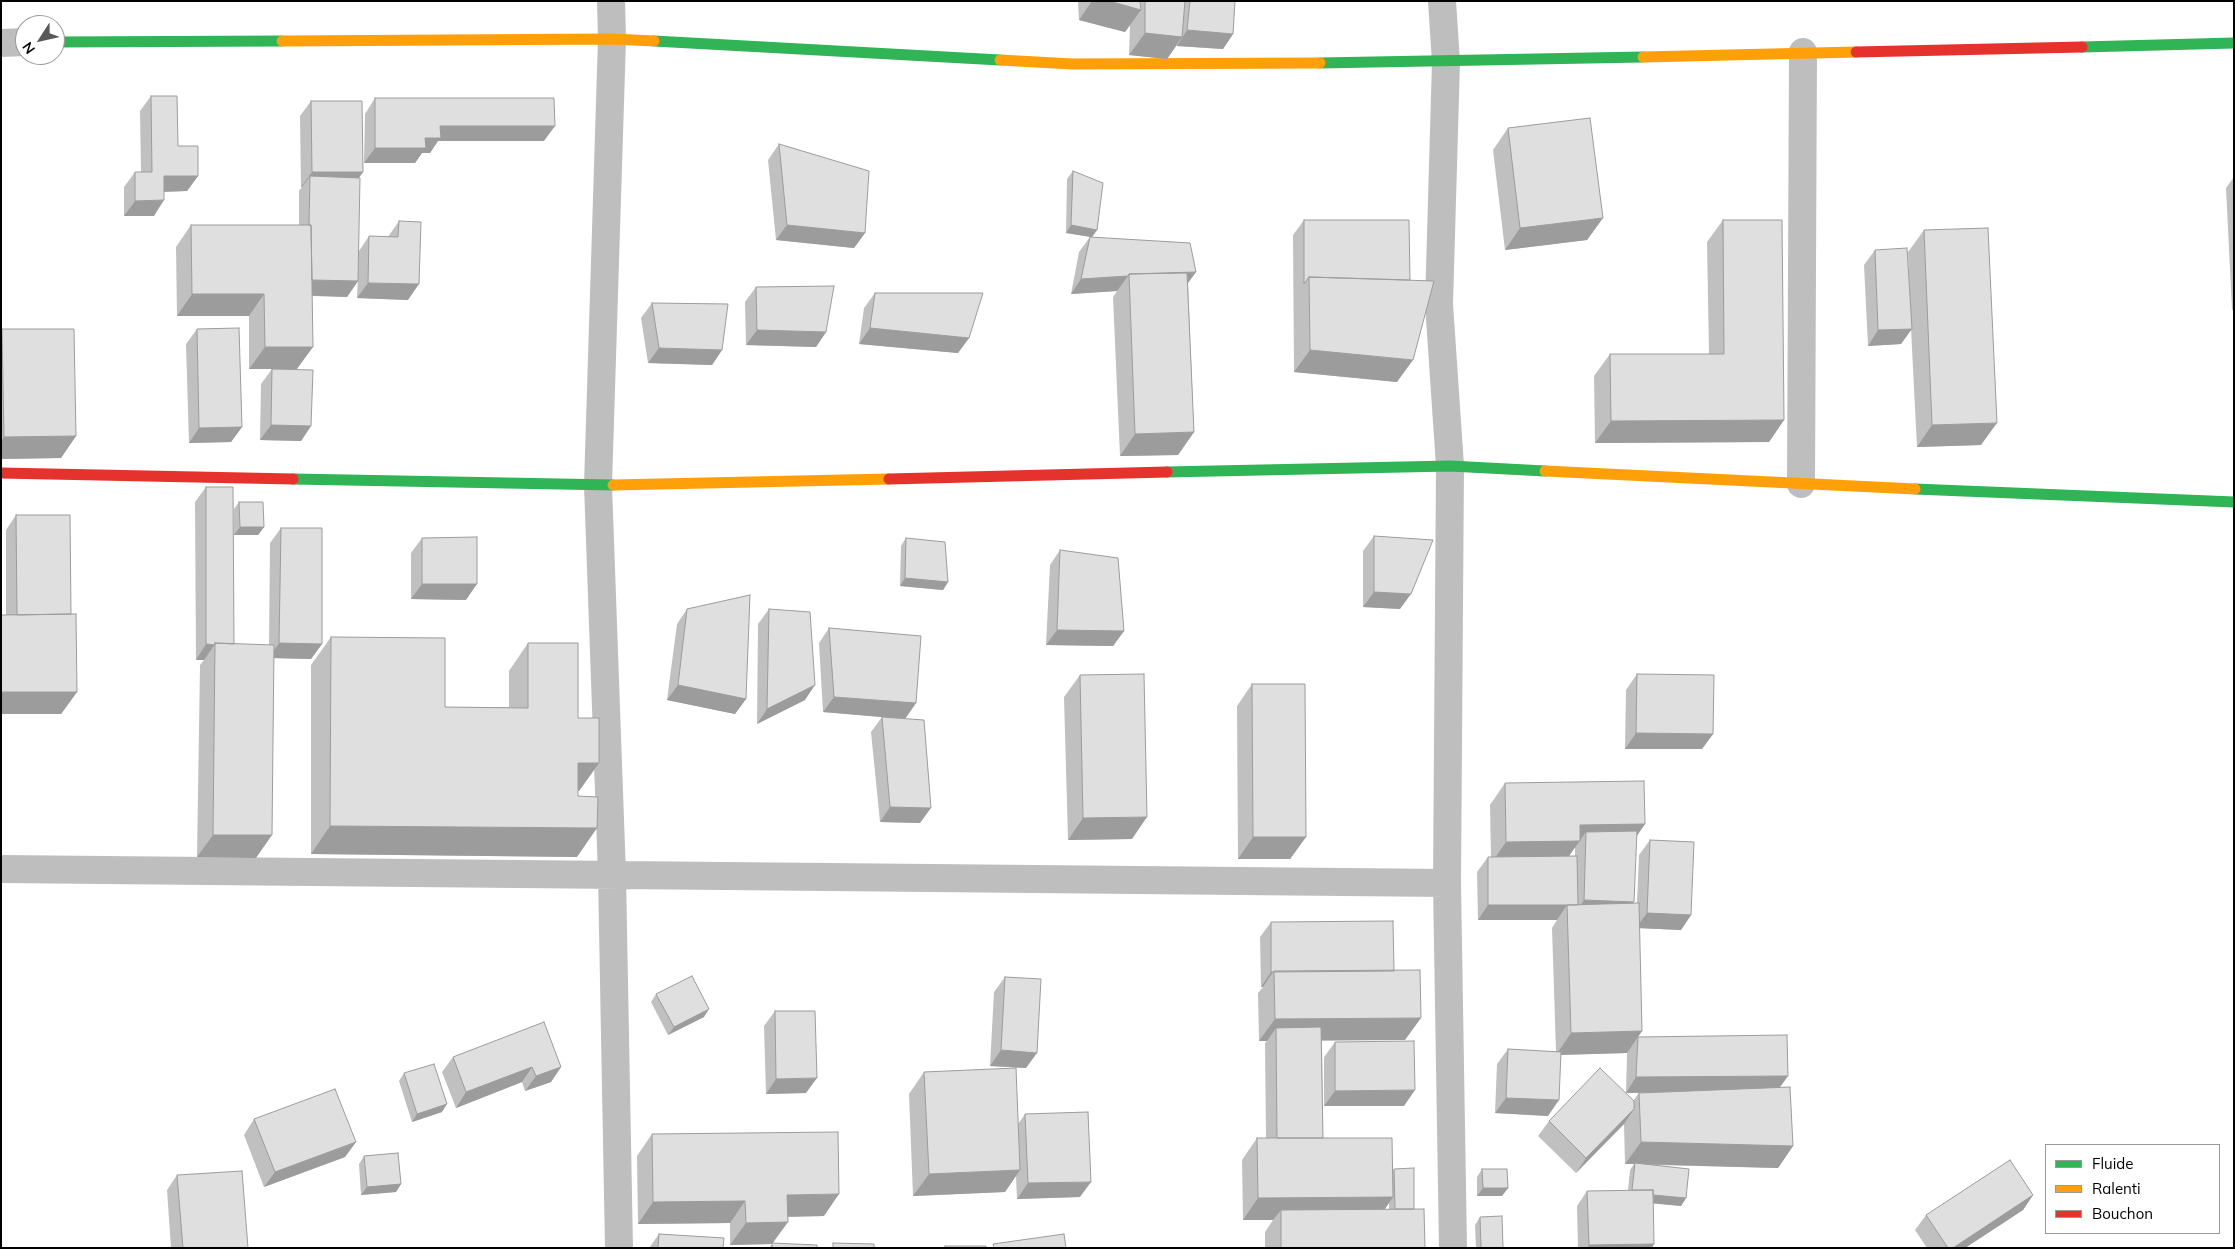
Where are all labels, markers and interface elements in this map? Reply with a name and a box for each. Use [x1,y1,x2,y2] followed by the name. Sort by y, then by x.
[15,15,65,65] north arrow
[18,39,39,58] text: N
[2045,1144,2220,1234] legend
[2092,1154,2133,1173] text: Fluide
[2092,1179,2141,1198] text: Ralenti
[2092,1204,2153,1223] text: Bouchon

